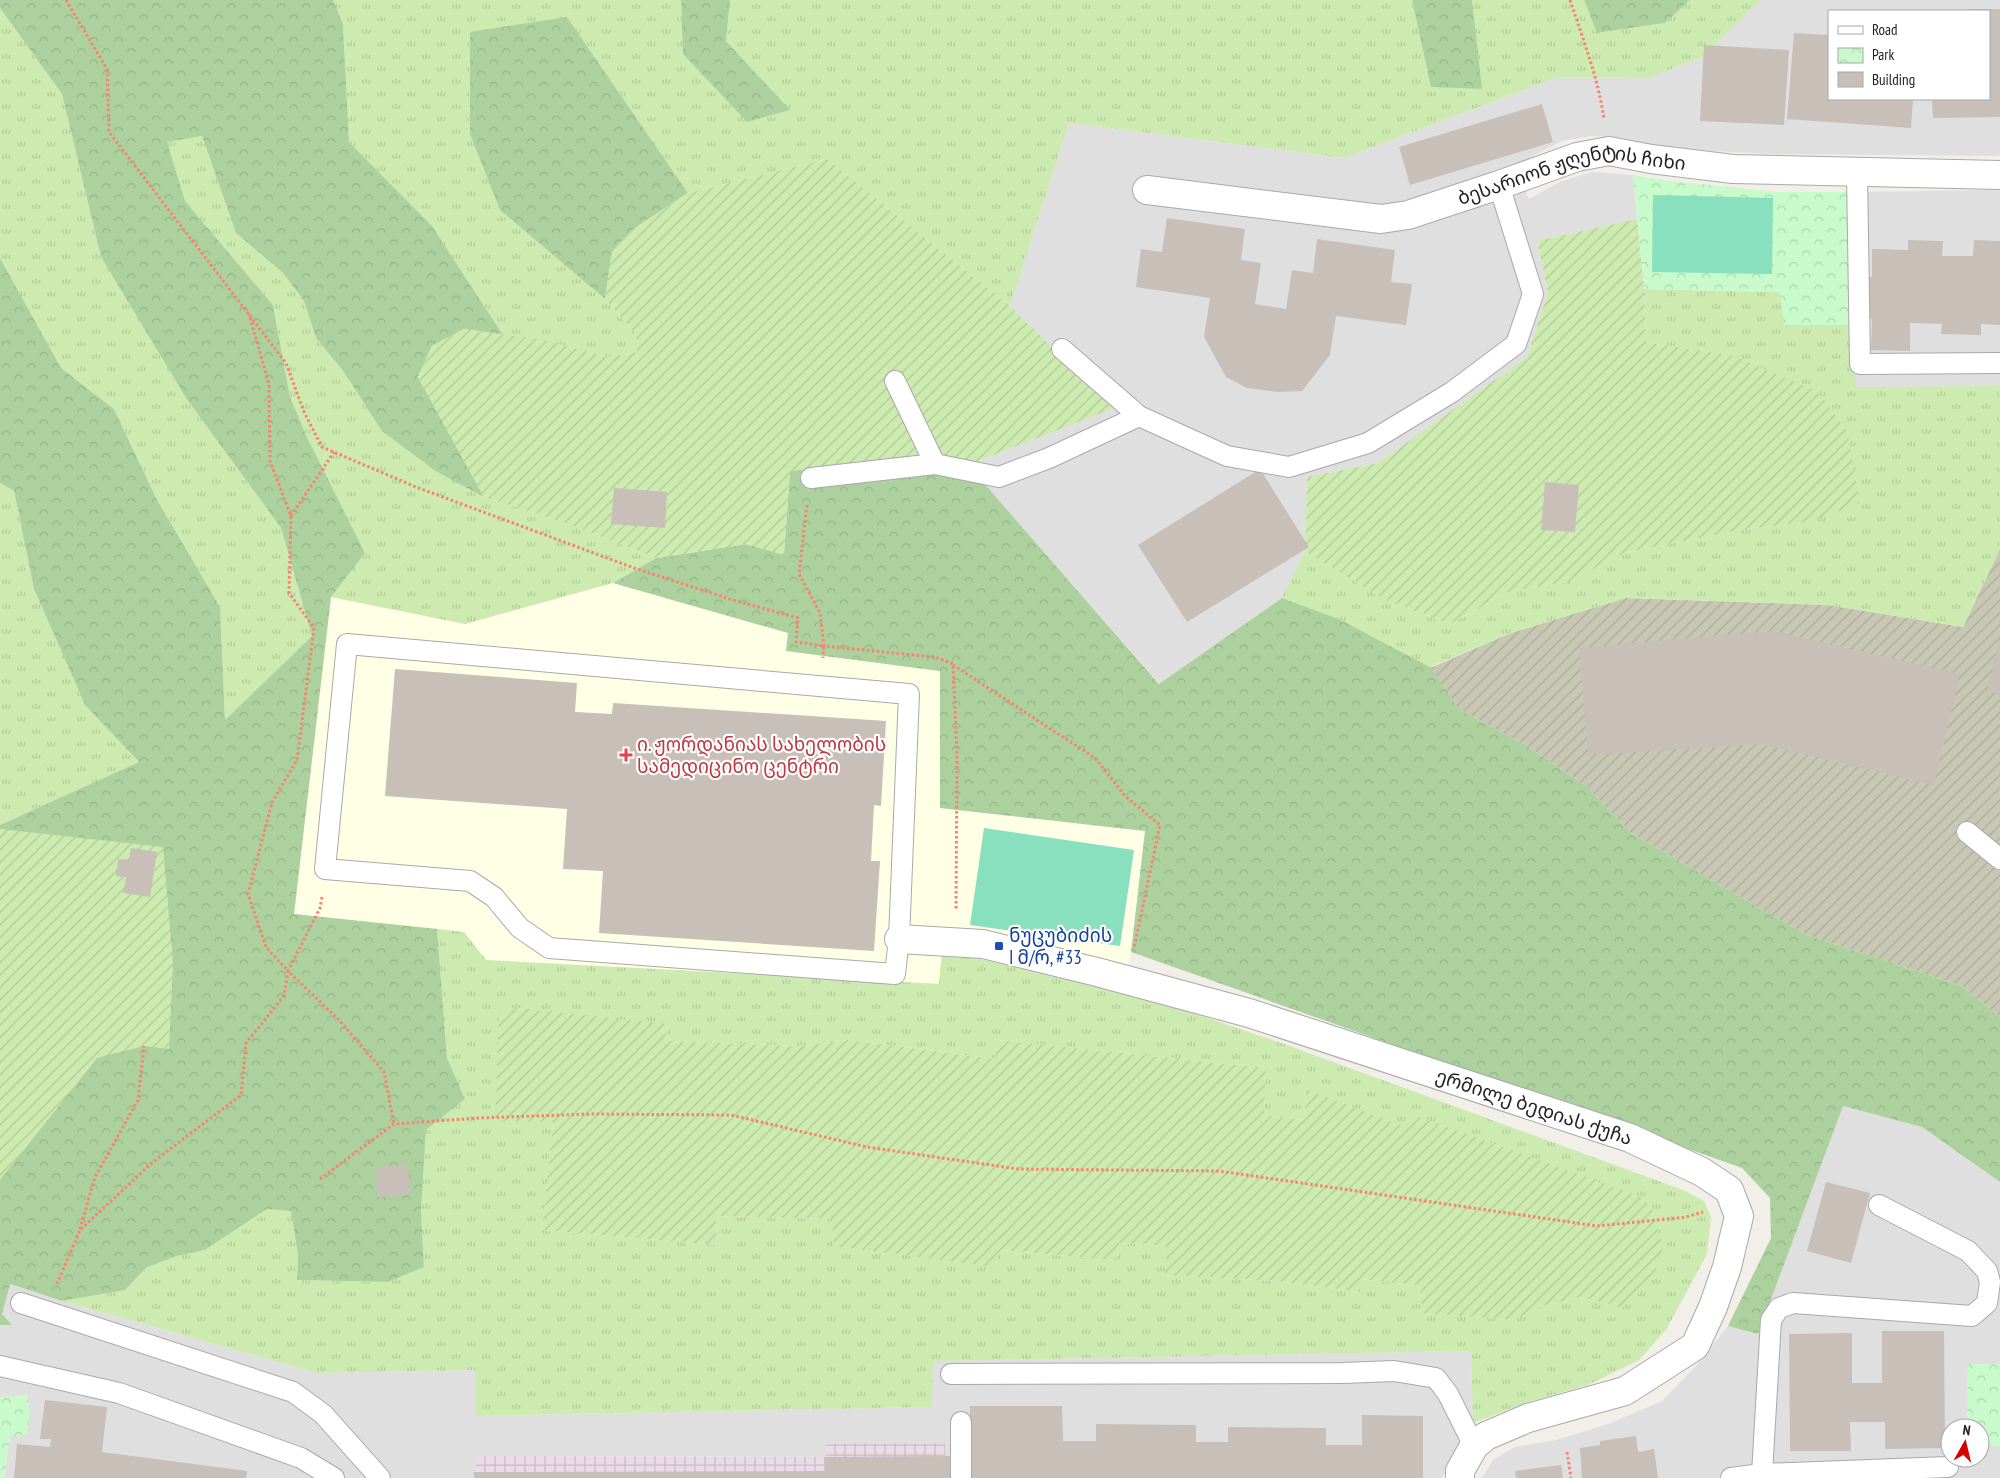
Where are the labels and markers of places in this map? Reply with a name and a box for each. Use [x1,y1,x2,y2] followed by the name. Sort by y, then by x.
[637,732,886,779] place label: ი. ჟორდანიას სახელობის სამედიცინო ცენტრი
[619,748,633,762] marker: ი. ჟორდანიას სახელობის სამედიცინო ცენტრი
[1009,923,1112,969] place label: ნუცუბიძის I მ/რ, #33
[993,940,1005,952] marker: ნუცუბიძის I მ/რ, #33

